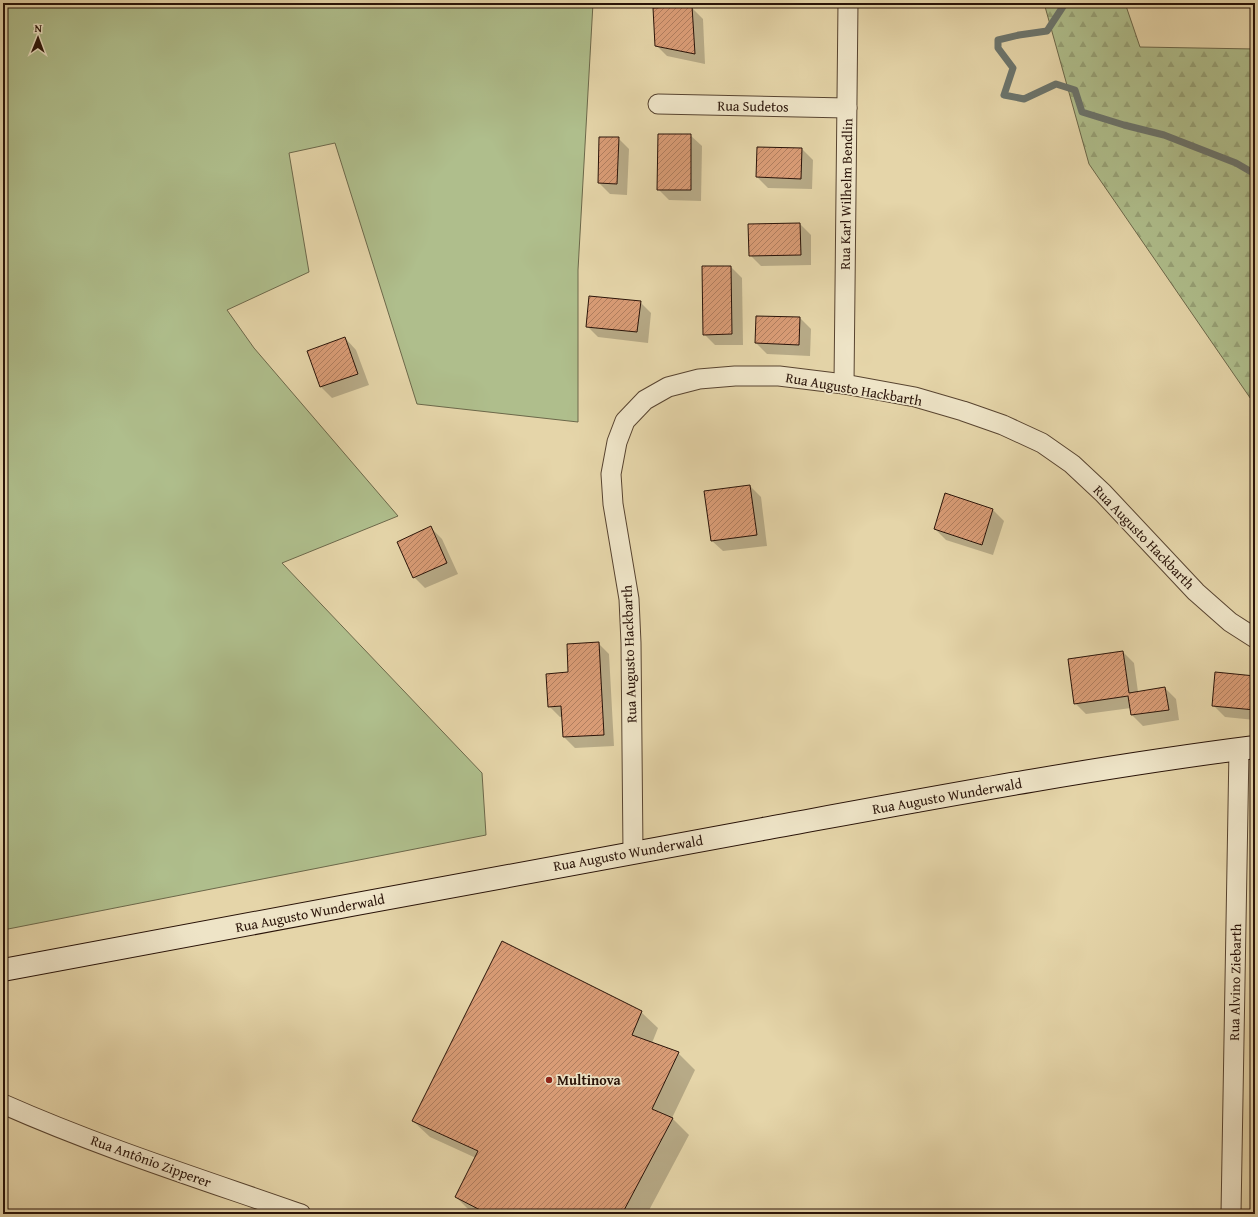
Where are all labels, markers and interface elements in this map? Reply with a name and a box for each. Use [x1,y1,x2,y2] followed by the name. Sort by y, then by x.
[18,18,58,58] north arrow
[34,20,43,36] text: N
[717,95,789,117] street label: Rua Sudetos
[835,118,857,270] street label: Rua Karl Wilhelm Bendlin
[784,367,924,411] street label: Rua Augusto Hackbarth
[1089,480,1199,594] street label: Rua Augusto Hackbarth
[617,585,641,723] street label: Rua Augusto Hackbarth
[871,773,1024,819] street label: Rua Augusto Wunderwald
[552,830,705,876] street label: Rua Augusto Wunderwald
[234,889,387,937] street label: Rua Augusto Wunderwald
[1224,923,1246,1041] street label: Rua Alvino Ziebarth
[557,1070,621,1090] place label: Multinova
[544,1075,554,1085] marker: Multinova
[88,1130,214,1192] street label: Rua Antônio Zipperer

